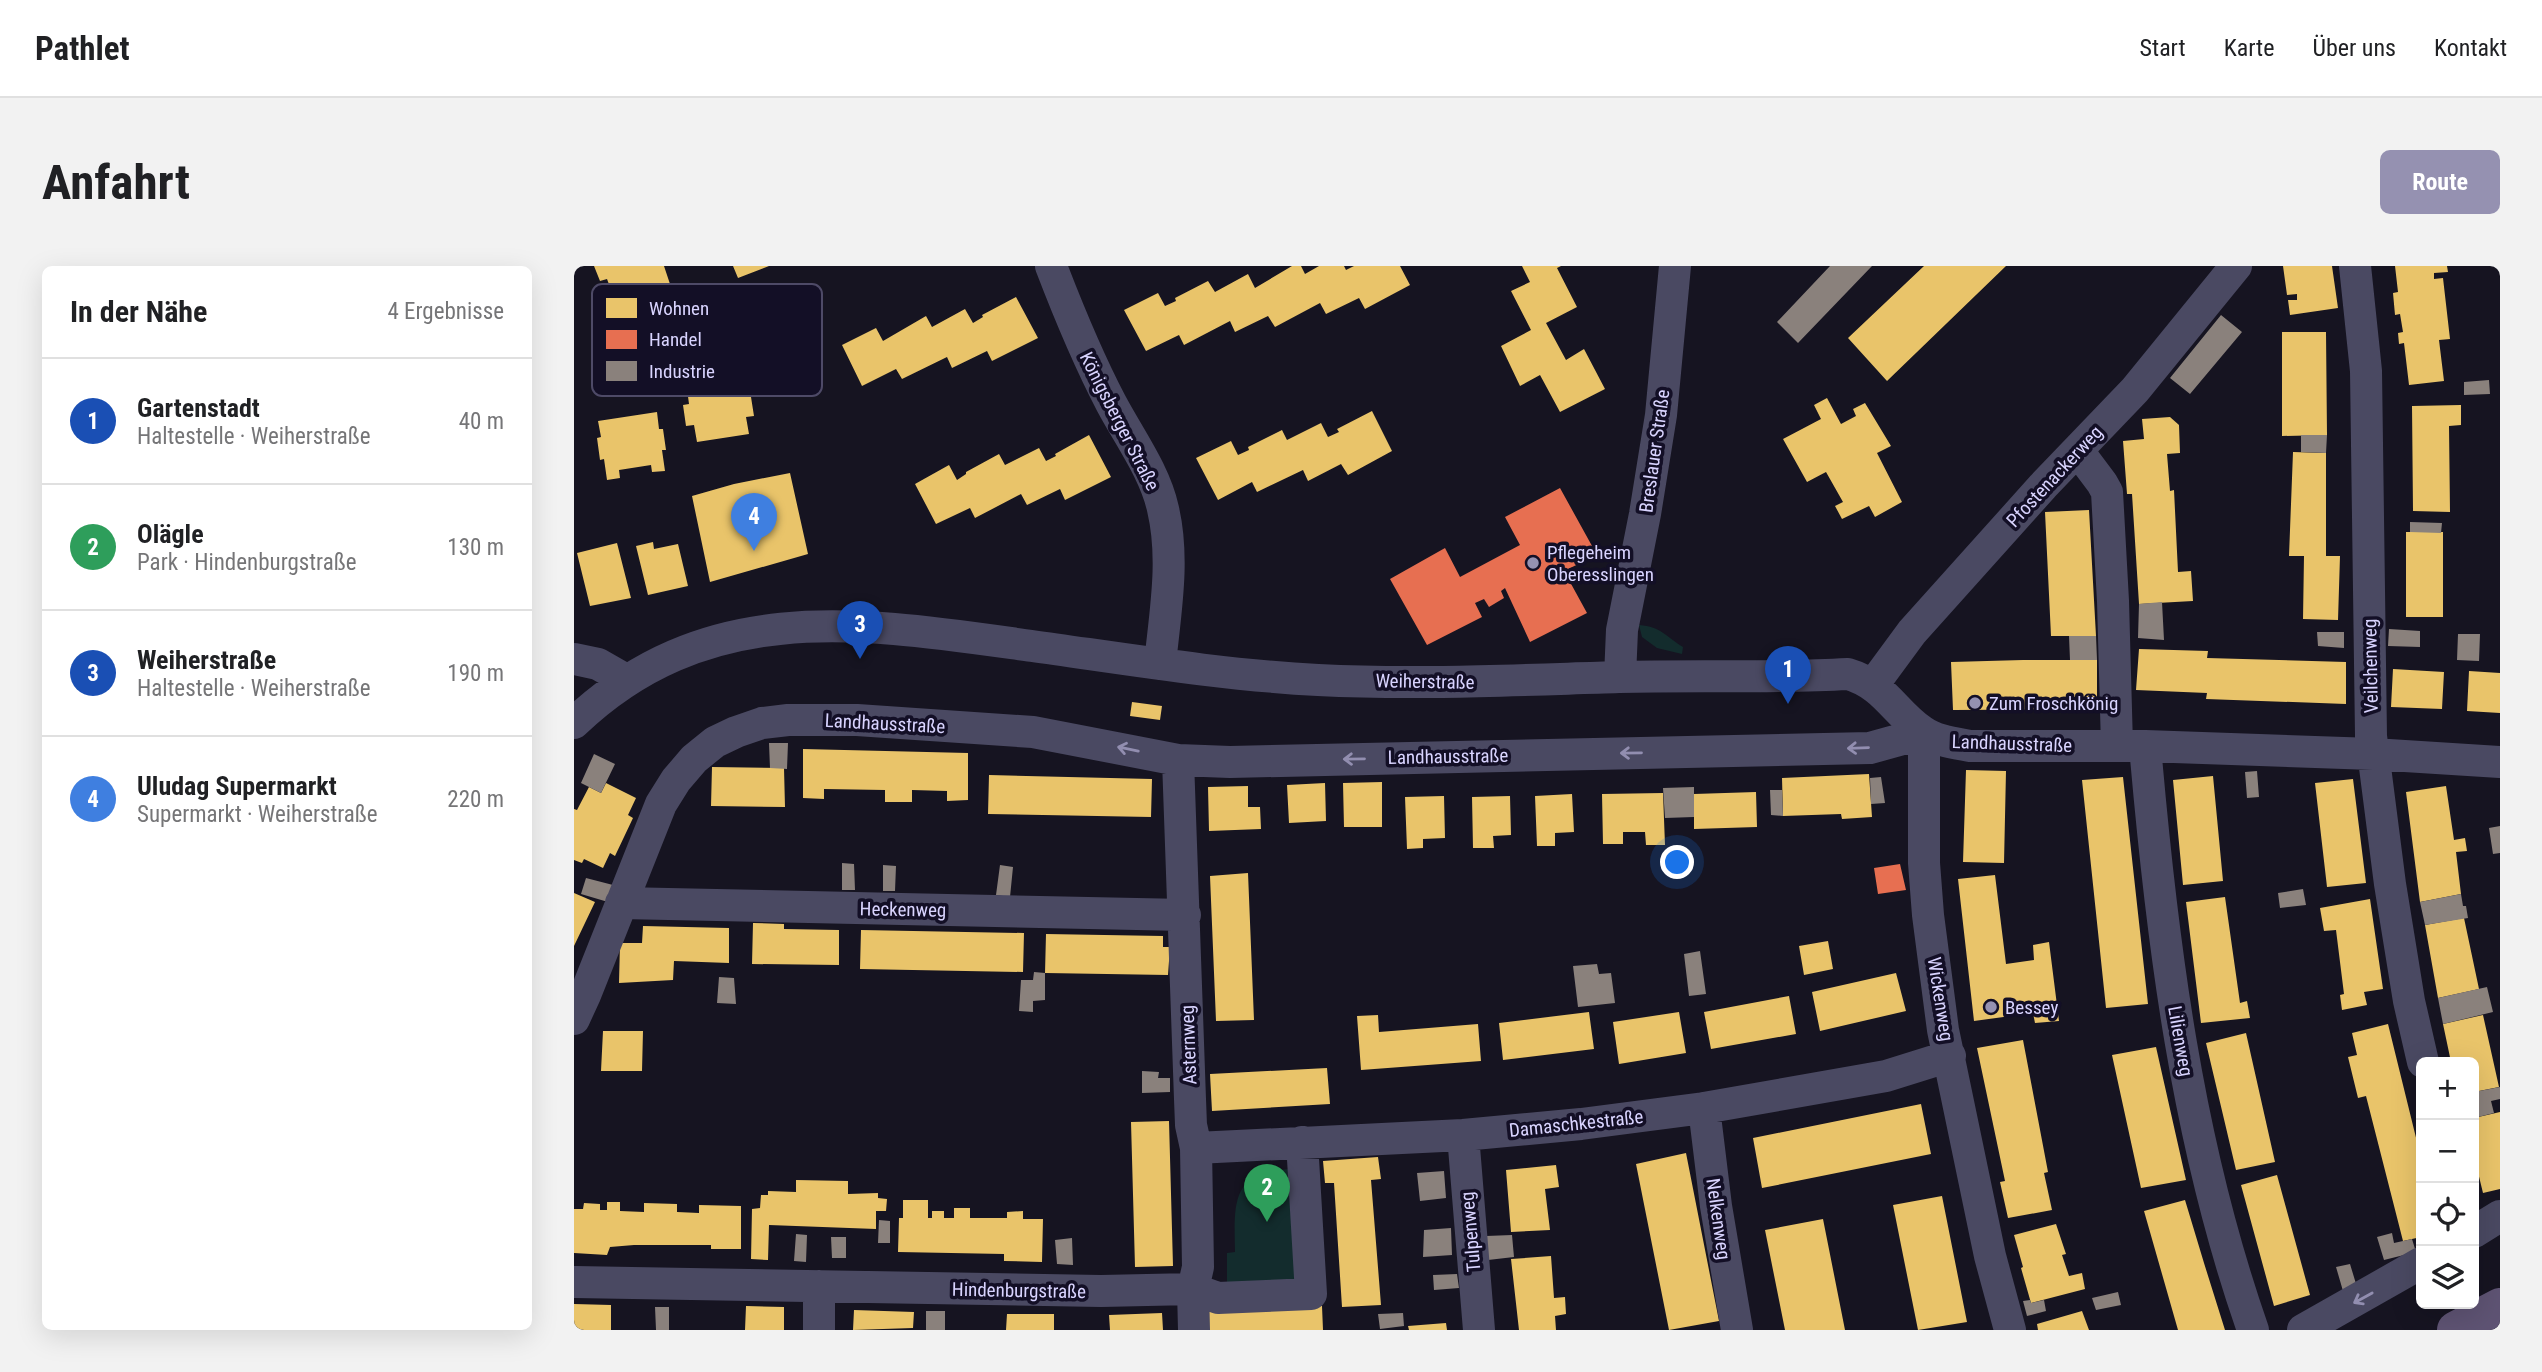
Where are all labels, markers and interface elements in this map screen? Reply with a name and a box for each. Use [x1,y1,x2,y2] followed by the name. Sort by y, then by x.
[35,29,130,68] text: Pathlet
[2140,34,2186,62] text: Start
[2224,34,2274,62] text: Karte
[2312,34,2396,62] text: Über uns
[2434,34,2507,62] text: Kontakt
[2380,150,2500,214] button: Route
[42,154,190,211] text: Anfahrt
[592,284,822,396] legend
[70,294,207,329] text: In der Nähe
[649,297,709,320] text: Wohnen
[387,298,504,325] text: 4 Ergebnisse
[649,328,702,351] text: Handel
[1075,348,1164,494] street label: Königsberger Straße
[649,360,715,383] text: Industrie
[1634,388,1675,514] street label: Breslauer Straße
[137,393,260,423] text: Gartenstadt
[87,408,99,435] text: 1
[459,408,504,435] text: 40 m
[2002,421,2107,532] street label: Pfostenackerweg
[137,423,371,450] text: Haltestelle · Weiherstraße
[731,493,777,551] pin: 4
[137,519,204,549] text: Olägle
[87,534,99,561] text: 2
[447,534,504,561] text: 130 m
[1547,541,1654,586] place label: Pflegeheim Oberesslingen
[137,549,356,576] text: Park · Hindenburgstraße
[1525,555,1541,571] marker: Pflegeheim Oberesslingen
[837,601,883,659] pin: 3
[2358,619,2383,713] street label: Veilchenweg
[137,645,276,675] text: Weiherstraße
[1765,646,1811,704] pin: 1
[87,660,99,687] text: 3
[447,660,504,687] text: 190 m
[1375,669,1475,694] street label: Weiherstraße
[137,675,371,702] text: Haltestelle · Weiherstraße
[1989,692,2118,715] place label: Zum Froschkönig
[1967,695,1983,711] marker: Zum Froschkönig
[824,709,946,738] street label: Landhausstraße
[1951,730,2073,757] street label: Landhausstraße
[1117,742,1140,756] one-way arrow
[1847,742,1870,755] one-way arrow
[1388,744,1509,769] street label: Landhausstraße
[1619,746,1642,759] one-way arrow
[1343,752,1366,765] one-way arrow
[137,771,337,801] text: Uludag Supermarkt
[87,786,99,813] text: 4
[447,786,504,813] text: 220 m
[137,801,378,828] text: Supermarkt · Weiherstraße
[1660,845,1694,879] your location
[860,897,946,922] street label: Heckenweg
[1923,955,1958,1043] street label: Wickenweg
[2005,996,2058,1019] place label: Bessey
[1983,999,1999,1015] marker: Bessey
[2163,1004,2198,1078] street label: Lilienweg
[1176,1005,1201,1085] street label: Asternweg
[2416,1057,2479,1309] map controls
[2416,1057,2479,1120] button: +
[1508,1105,1644,1142] street label: Damaschkestraße
[2416,1120,2479,1183] button: −
[1244,1164,1290,1222] pin: 2
[1701,1177,1736,1261] street label: Nelkenweg
[2416,1183,2479,1246] button: locate
[1456,1191,1485,1273] street label: Tulpenweg
[2416,1246,2479,1309] button: layers
[952,1278,1086,1303] street label: Hindenburgstraße
[2353,1291,2373,1305] one-way arrow

